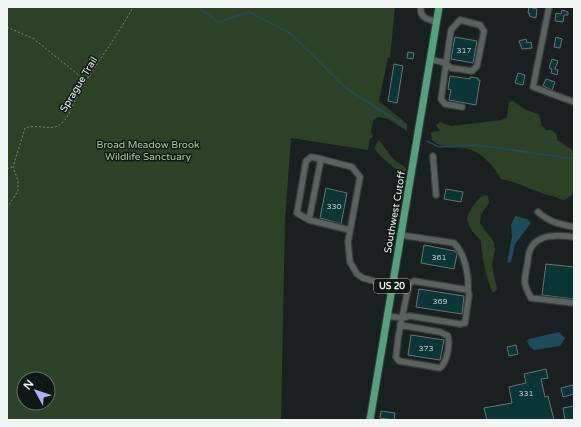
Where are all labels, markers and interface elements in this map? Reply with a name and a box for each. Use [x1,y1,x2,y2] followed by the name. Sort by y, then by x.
[456,46,472,55] house number: 317
[58,55,100,114] street label: Sprague Trail
[97,139,200,163] park label: Broad Meadow Brook Wildlife Sanctuary
[382,170,408,254] street label: Southwest Cutoff
[326,202,342,211] house number: 330
[431,253,447,262] house number: 361
[374,279,410,293] road number: US 20
[432,297,448,306] house number: 369
[418,344,434,353] house number: 373
[16,371,56,411] north arrow
[21,377,37,392] text: N
[518,389,534,398] house number: 331

